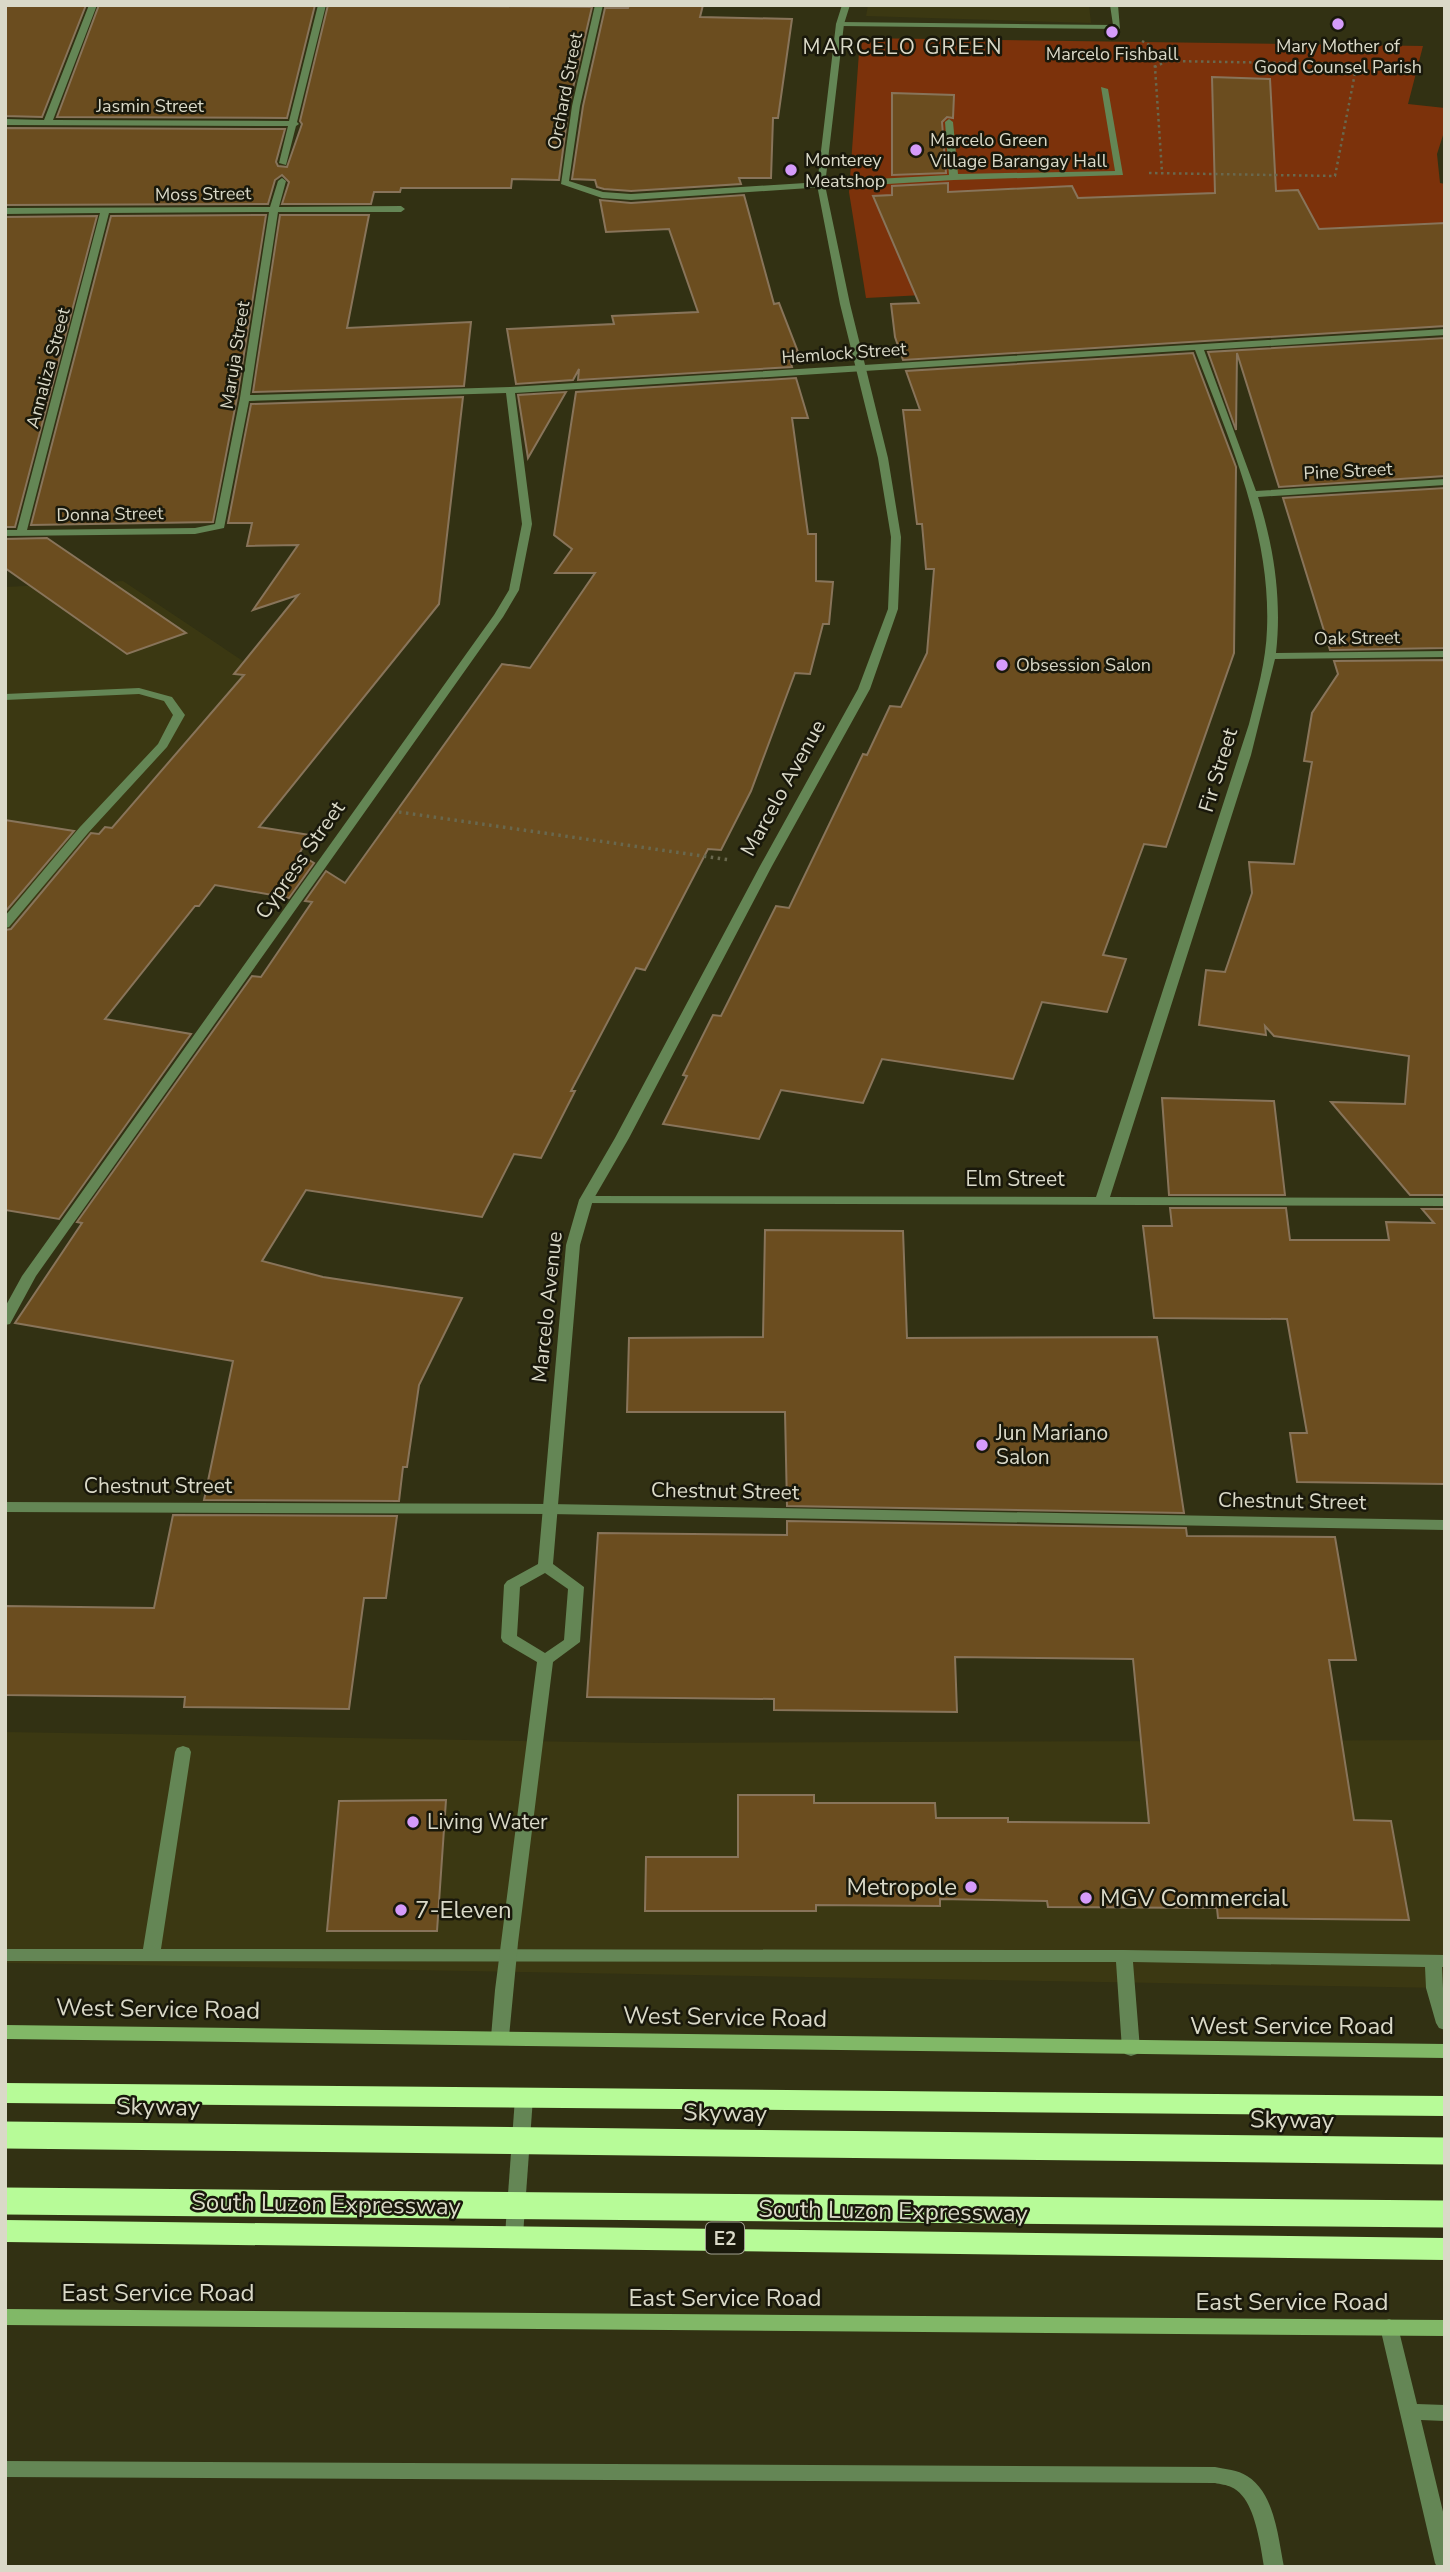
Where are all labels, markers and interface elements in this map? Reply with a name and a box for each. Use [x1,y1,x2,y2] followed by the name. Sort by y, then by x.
[1330,16,1346,32] marker: Mary Mother of Good Counsel Parish
[1104,24,1120,40] marker: Marcelo Fishball
[542,30,588,152] street label: Orchard Street
[802,33,1004,61] district label: MARCELO GREEN
[1254,34,1422,79] place label: Mary Mother of Good Counsel Parish
[1046,42,1179,66] place label: Marcelo Fishball
[95,94,204,118] street label: Jasmin Street
[929,128,1108,173] place label: Marcelo Green Village Barangay Hall
[908,142,924,158] marker: Marcelo Green Village Barangay Hall
[805,148,885,193] place label: Monterey Meatshop
[783,162,799,178] marker: Monterey Meatshop
[155,181,252,207] street label: Moss Street
[215,299,255,411] street label: Maruja Street
[20,304,76,431] street label: Annaliza Street
[781,337,908,369] street label: Hemlock Street
[1303,457,1394,485] street label: Pine Street
[56,501,164,527] street label: Donna Street
[1314,625,1401,651] street label: Oak Street
[1016,653,1151,677] place label: Obsession Salon
[994,657,1010,673] marker: Obsession Salon
[734,715,832,861] street label: Marcelo Avenue
[1192,724,1244,815] street label: Fir Street
[249,795,351,925] street label: Cypress Street
[965,1165,1065,1193] street label: Elm Street
[525,1230,569,1384] street label: Marcelo Avenue
[995,1419,1108,1471] place label: Jun Mariano Salon
[974,1437,990,1453] marker: Jun Mariano Salon
[84,1472,233,1500] street label: Chestnut Street
[651,1476,800,1506] street label: Chestnut Street
[1218,1486,1367,1516] street label: Chestnut Street
[427,1808,548,1836] place label: Living Water
[405,1814,421,1830] marker: Living Water
[846,1871,957,1903] place label: Metropole
[963,1879,979,1895] marker: Metropole
[1100,1882,1288,1914] place label: MGV Commercial
[1078,1890,1094,1906] marker: MGV Commercial
[415,1894,512,1926] place label: 7-Eleven
[393,1902,409,1918] marker: 7-Eleven
[56,1991,260,2027] street label: West Service Road
[623,1999,827,2035] street label: West Service Road
[1190,2010,1394,2042] street label: West Service Road
[116,2090,201,2124] street label: Skyway
[683,2096,768,2130] street label: Skyway
[1250,2103,1335,2137] street label: Skyway
[191,2186,462,2222] street label: South Luzon Expressway
[758,2193,1029,2229] street label: South Luzon Expressway
[706,2222,744,2254] road number: E2
[62,2277,254,2309] street label: East Service Road
[629,2282,821,2314] street label: East Service Road
[1196,2286,1388,2318] street label: East Service Road

